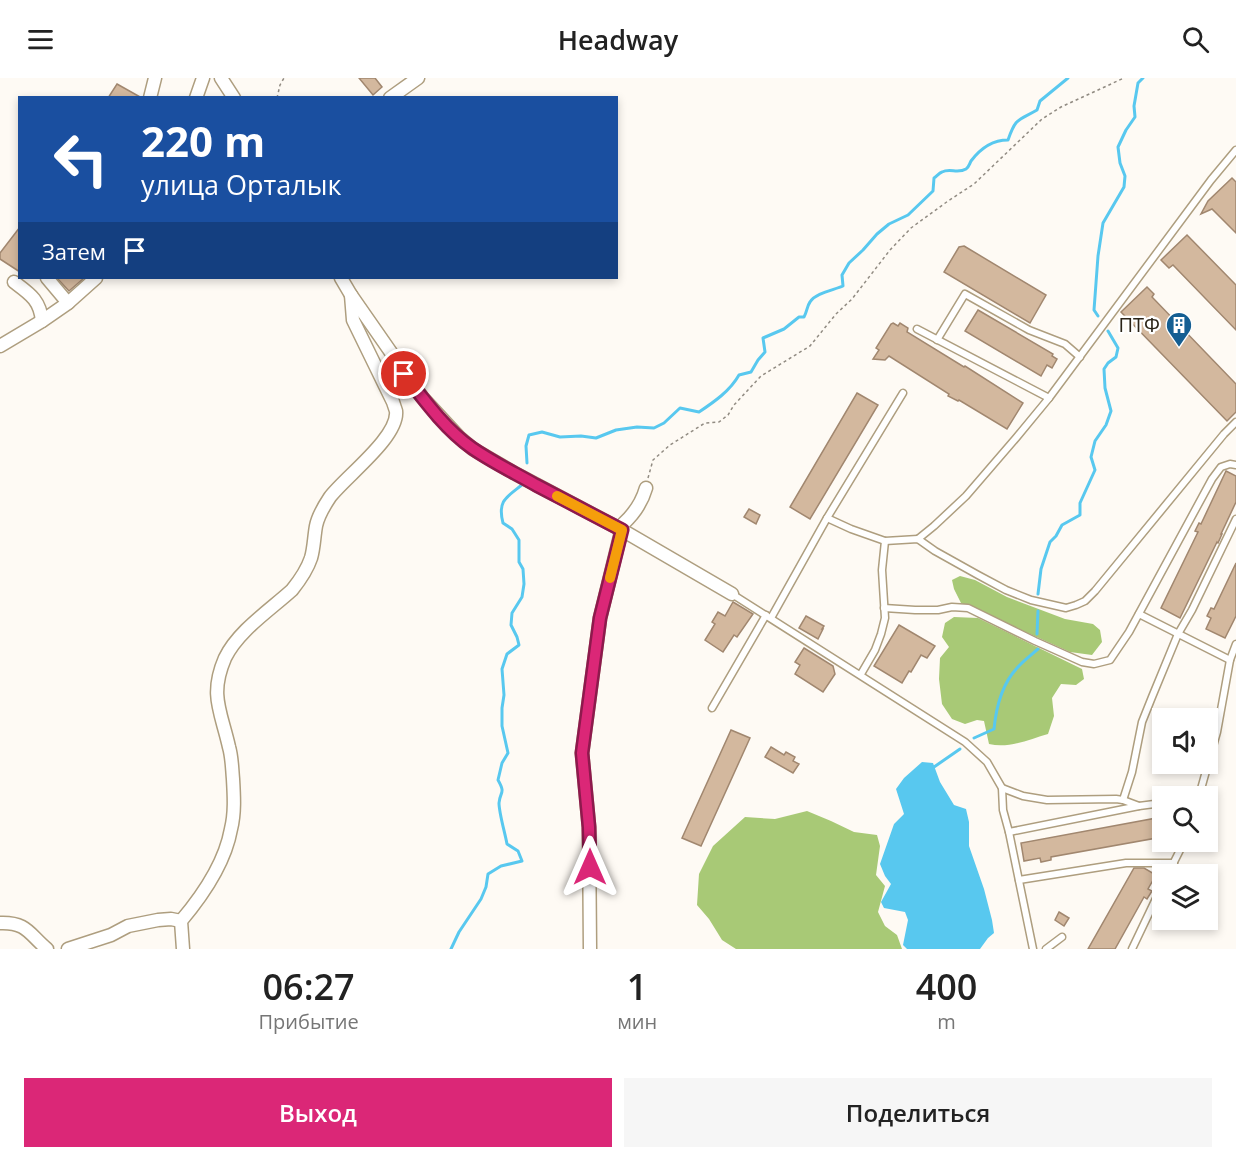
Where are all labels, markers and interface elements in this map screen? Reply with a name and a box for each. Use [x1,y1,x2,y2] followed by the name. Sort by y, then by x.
[558,21,678,58] text: Headway
[24,23,57,56] icon: menu
[1179,23,1212,56] icon: search
[141,112,265,169] text: 220 m
[42,120,120,198] icon: left
[141,166,341,203] text: улица Орталык
[118,234,151,267] icon: arrive
[42,236,106,266] text: Затем
[1164,310,1194,348] building icon: ПТФ
[1118,311,1160,338] place label: ПТФ
[378,348,429,399] pin
[387,357,420,390] icon: arrive
[1152,708,1218,930] map controls
[1152,708,1218,774] button: sound
[1152,786,1218,852] button: search
[558,835,622,899] position arrow
[1152,864,1218,930] button: layers
[262,962,355,1011] text: 06:27
[627,962,647,1011] text: 1
[916,962,977,1011] text: 400
[259,1008,359,1035] text: Прибытие
[617,1008,657,1035] text: мин
[937,1008,956,1035] text: m
[24,1078,612,1147] button: Выход
[624,1078,1212,1147] button: Поделиться

